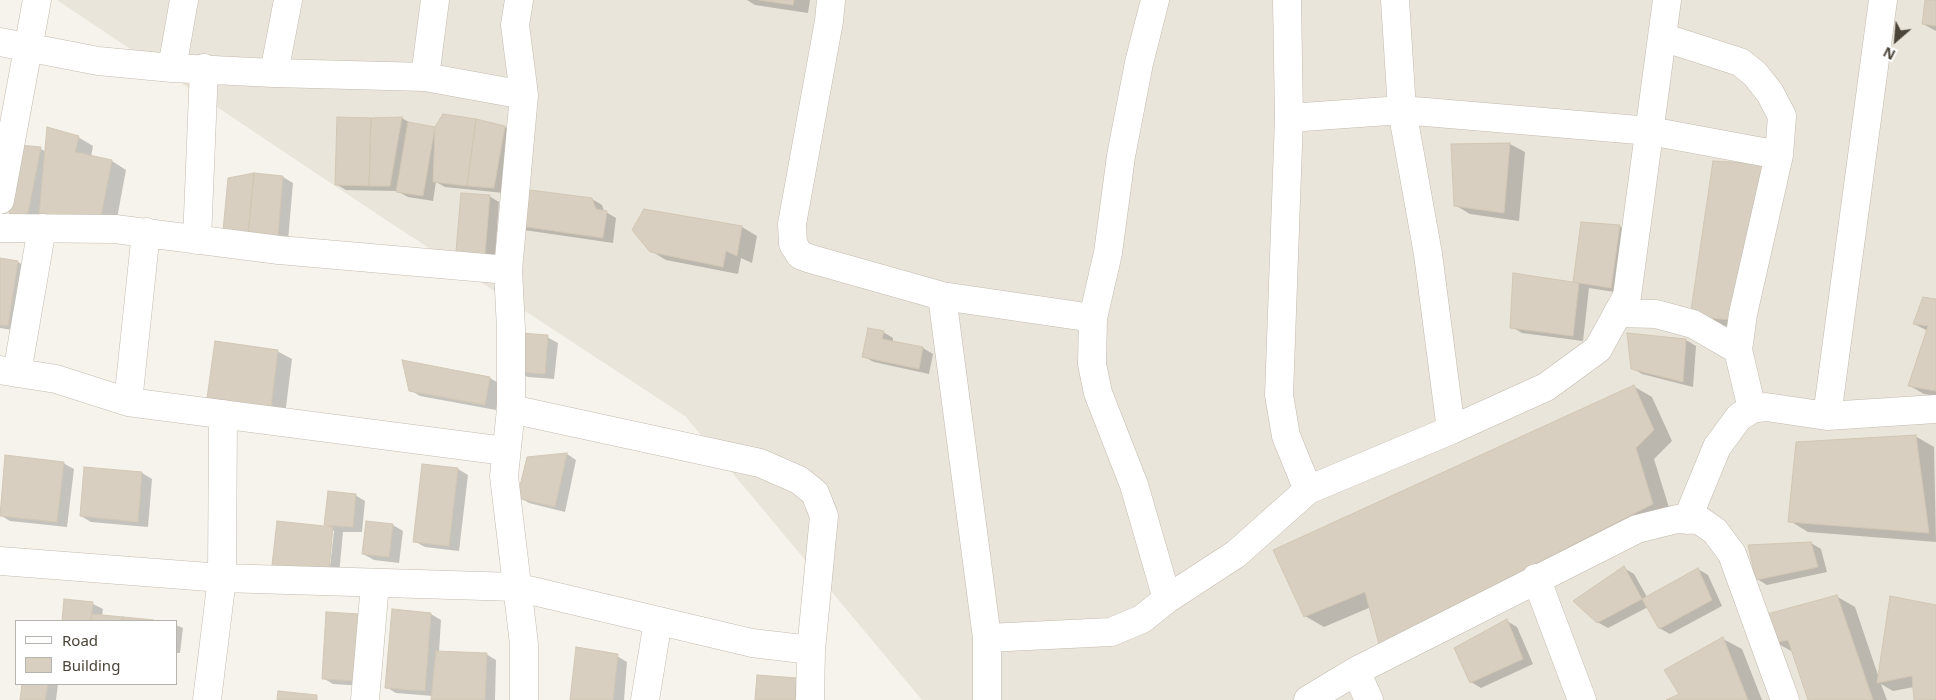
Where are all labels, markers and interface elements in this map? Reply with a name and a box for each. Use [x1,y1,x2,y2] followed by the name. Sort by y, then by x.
[1871,15,1921,65] north arrow
[1880,43,1898,65] text: N
[15,620,178,685] legend
[62,630,98,650] text: Road
[62,655,120,675] text: Building

